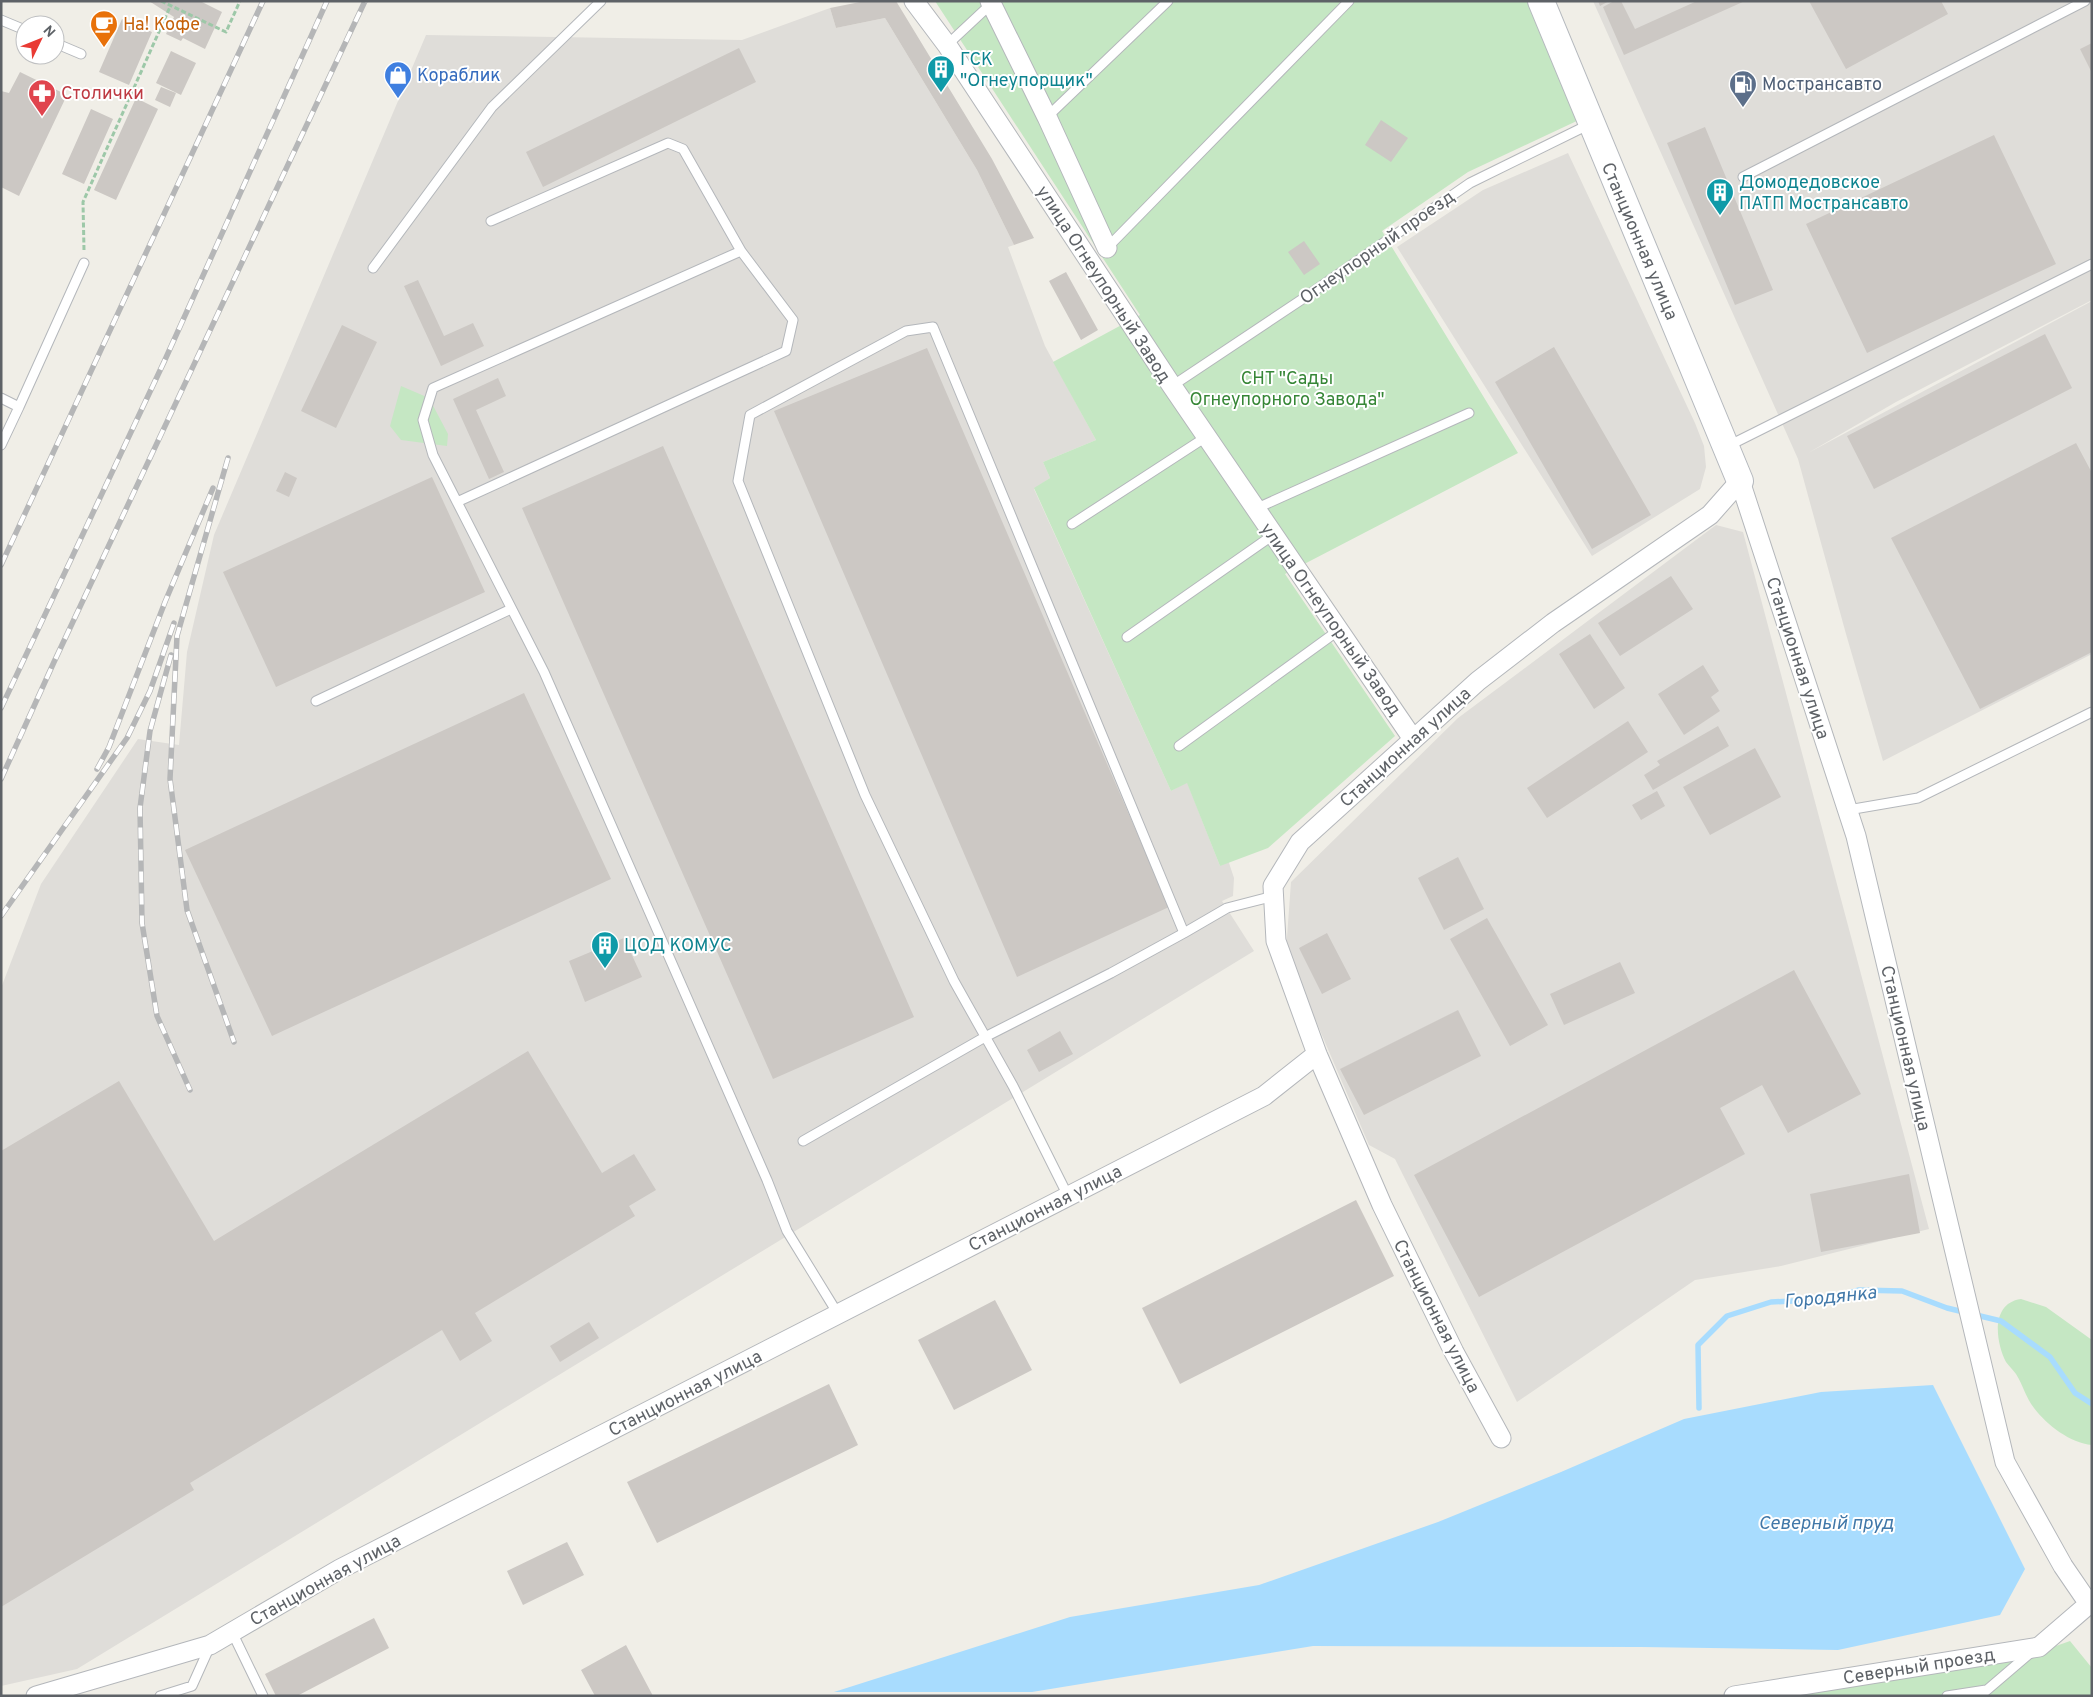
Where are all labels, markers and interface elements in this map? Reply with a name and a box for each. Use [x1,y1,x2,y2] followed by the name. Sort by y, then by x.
[89,9,119,48] cafe icon: На! Кофе
[123,14,200,37] place label: На! Кофе
[15,15,65,65] north arrow
[39,23,58,42] text: N
[960,49,1093,93] place label: ГСК "Огнеупорщик"
[926,54,956,93] building icon: ГСК "Огнеупорщик"
[383,60,413,99] shop icon: Кораблик
[417,65,501,88] place label: Кораблик
[1728,69,1758,108] fuel station icon: Мострансавто
[1762,74,1882,97] place label: Мострансавто
[27,78,57,117] pharmacy icon: Столички
[61,83,144,106] place label: Столички
[1595,159,1682,324] street label: Станционная улица
[1739,172,1909,216] place label: Домодедовское ПАТП Мострансавто
[1705,177,1735,216] building icon: Домодедовское ПАТП Мострансавто
[1030,182,1175,388] street label: улица Огнеупорный Завод
[1296,186,1460,310] street label: Огнеупорный проезд
[1190,368,1384,412] park label: СНТ "Сады Огнеупорного Завода"
[1254,519,1405,721] street label: улица Огнеупорный Завод
[1759,574,1834,743] street label: Станционная улица
[1335,683,1477,813] street label: Станционная улица
[590,930,620,969] building icon: ЦОД КОМУС
[624,935,732,958] place label: ЦОД КОМУС
[1874,963,1935,1133] street label: Станционная улица
[965,1161,1126,1258] street label: Станционная улица
[1387,1236,1484,1397] street label: Станционная улица
[1783,1281,1878,1315] water label: Городянка
[605,1346,766,1443] street label: Станционная улица
[1758,1512,1894,1536] water label: Северный пруд
[246,1530,405,1632] street label: Станционная улица
[1841,1644,1997,1691] street label: Северный проезд

